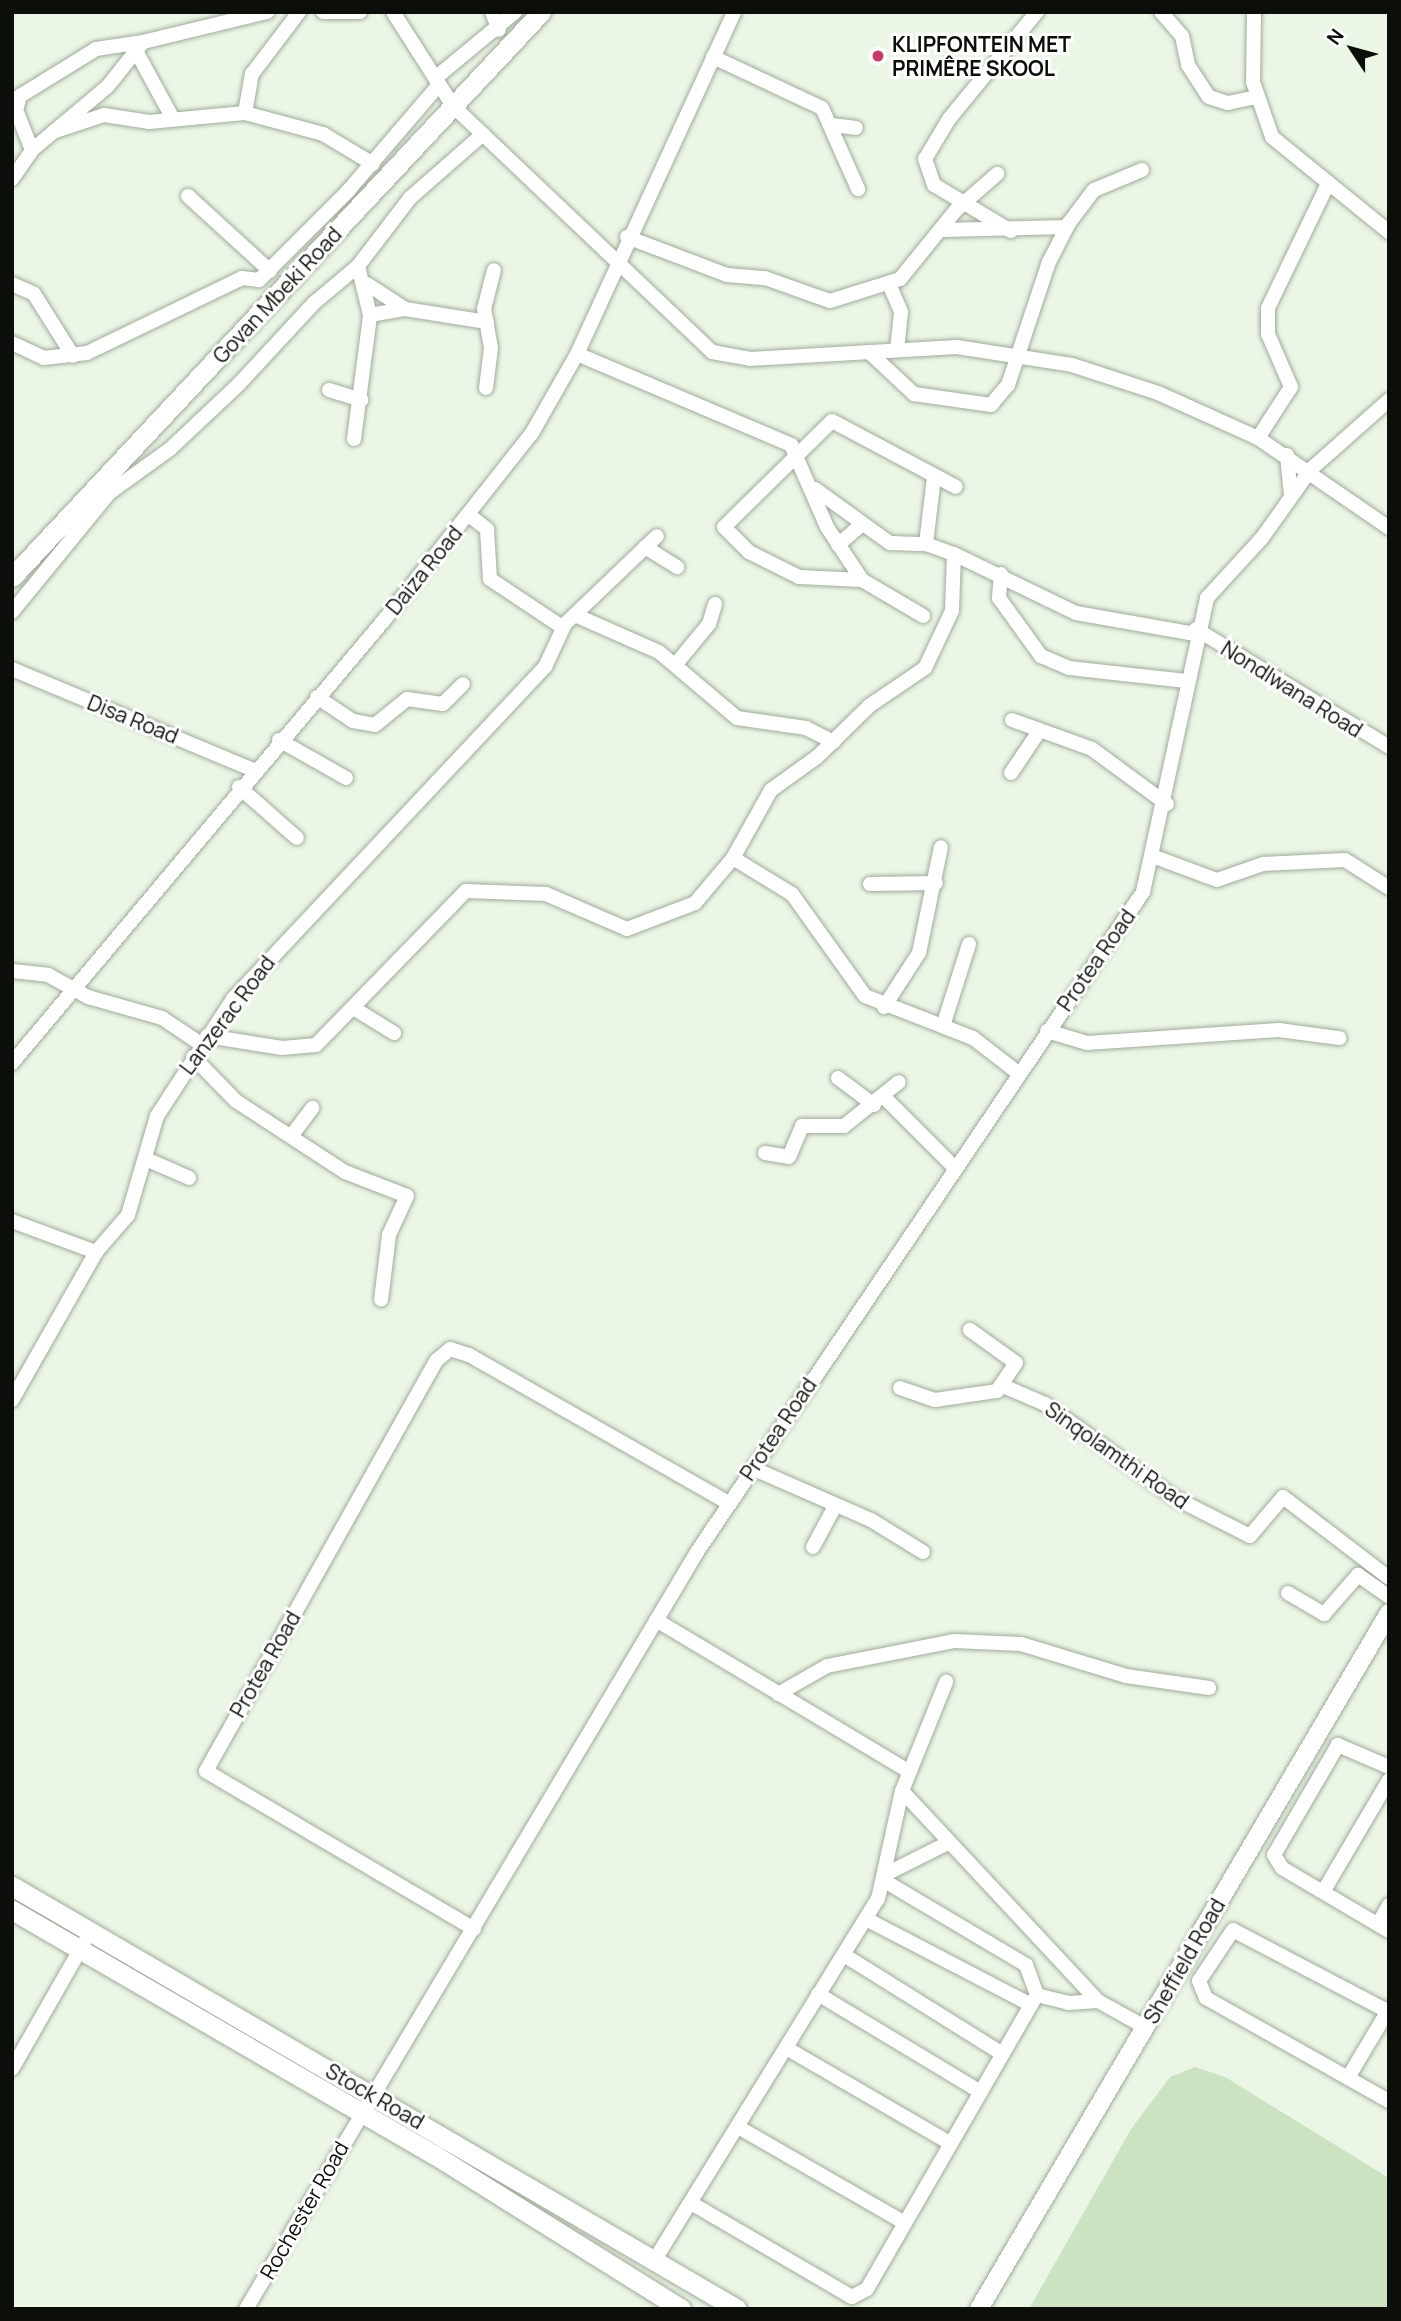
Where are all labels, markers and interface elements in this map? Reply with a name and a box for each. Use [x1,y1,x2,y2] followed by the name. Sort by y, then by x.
[1317,14,1387,84] north arrow
[1320,23,1350,50] text: N
[892,31,1071,81] place label: KLIPFONTEIN MET PRIMÊRE SKOOL
[870,48,886,64] marker: KLIPFONTEIN MET PRIMÊRE SKOOL
[207,222,347,368] street label: Govan Mbeki Road
[381,521,467,619] street label: Daiza Road
[1217,635,1367,743] street label: Nondlwana Road
[84,689,182,749] street label: Disa Road
[1052,904,1140,1016] street label: Protea Road
[174,951,280,1079] street label: Lanzerac Road
[735,1373,821,1485] street label: Protea Road
[1040,1396,1194,1514] street label: Sinqolamthi Road
[225,1607,305,1721] street label: Protea Road
[1138,1894,1230,2028] street label: Sheffield Road
[321,2058,429,2134] street label: Stock Road
[254,2137,354,2283] street label: Rochester Road

